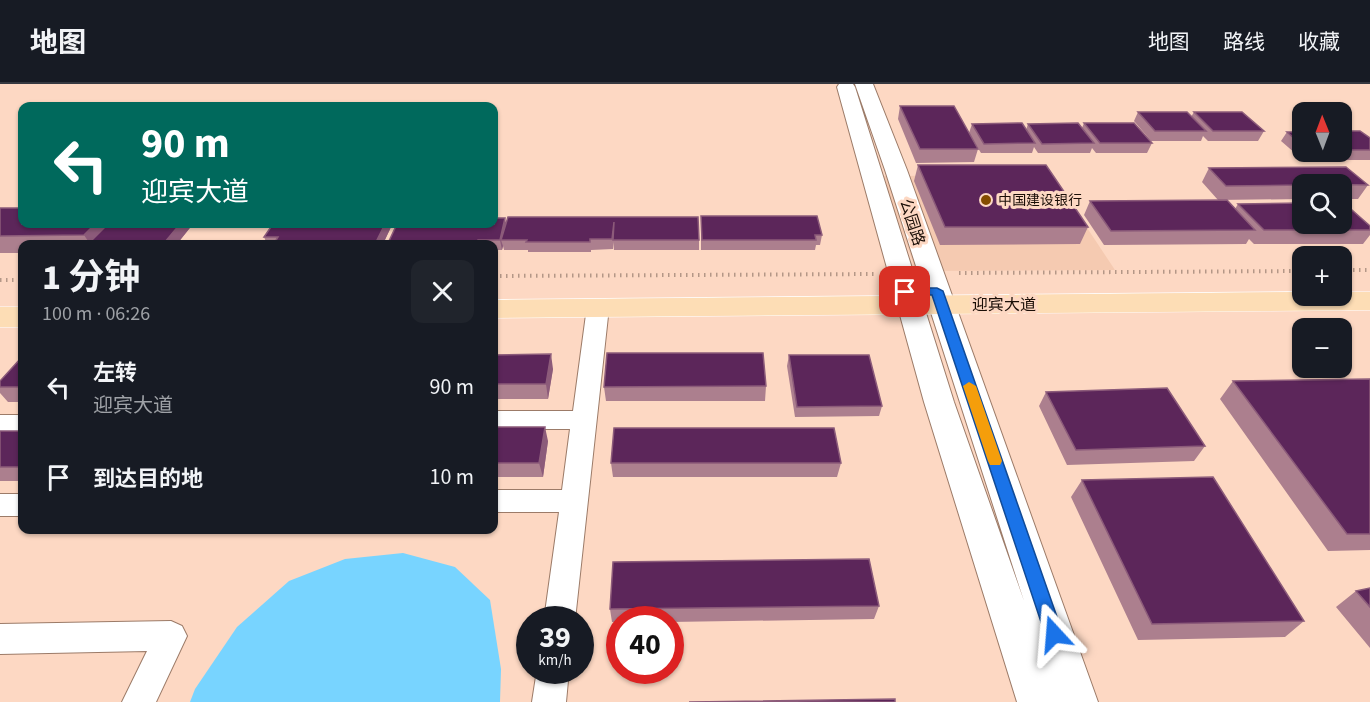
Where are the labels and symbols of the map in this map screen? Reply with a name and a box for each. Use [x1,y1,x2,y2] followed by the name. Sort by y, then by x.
[1292,102,1352,162] north arrow
[998,191,1082,211] place label: 中国建设银行
[979,193,993,207] marker: 中国建设银行
[894,196,930,249] street label: 公园路
[879,266,930,317] pin
[972,294,1036,316] street label: 迎宾大道
[1022,602,1086,666] position arrow
[606,606,684,684] speed limit sign: 40

